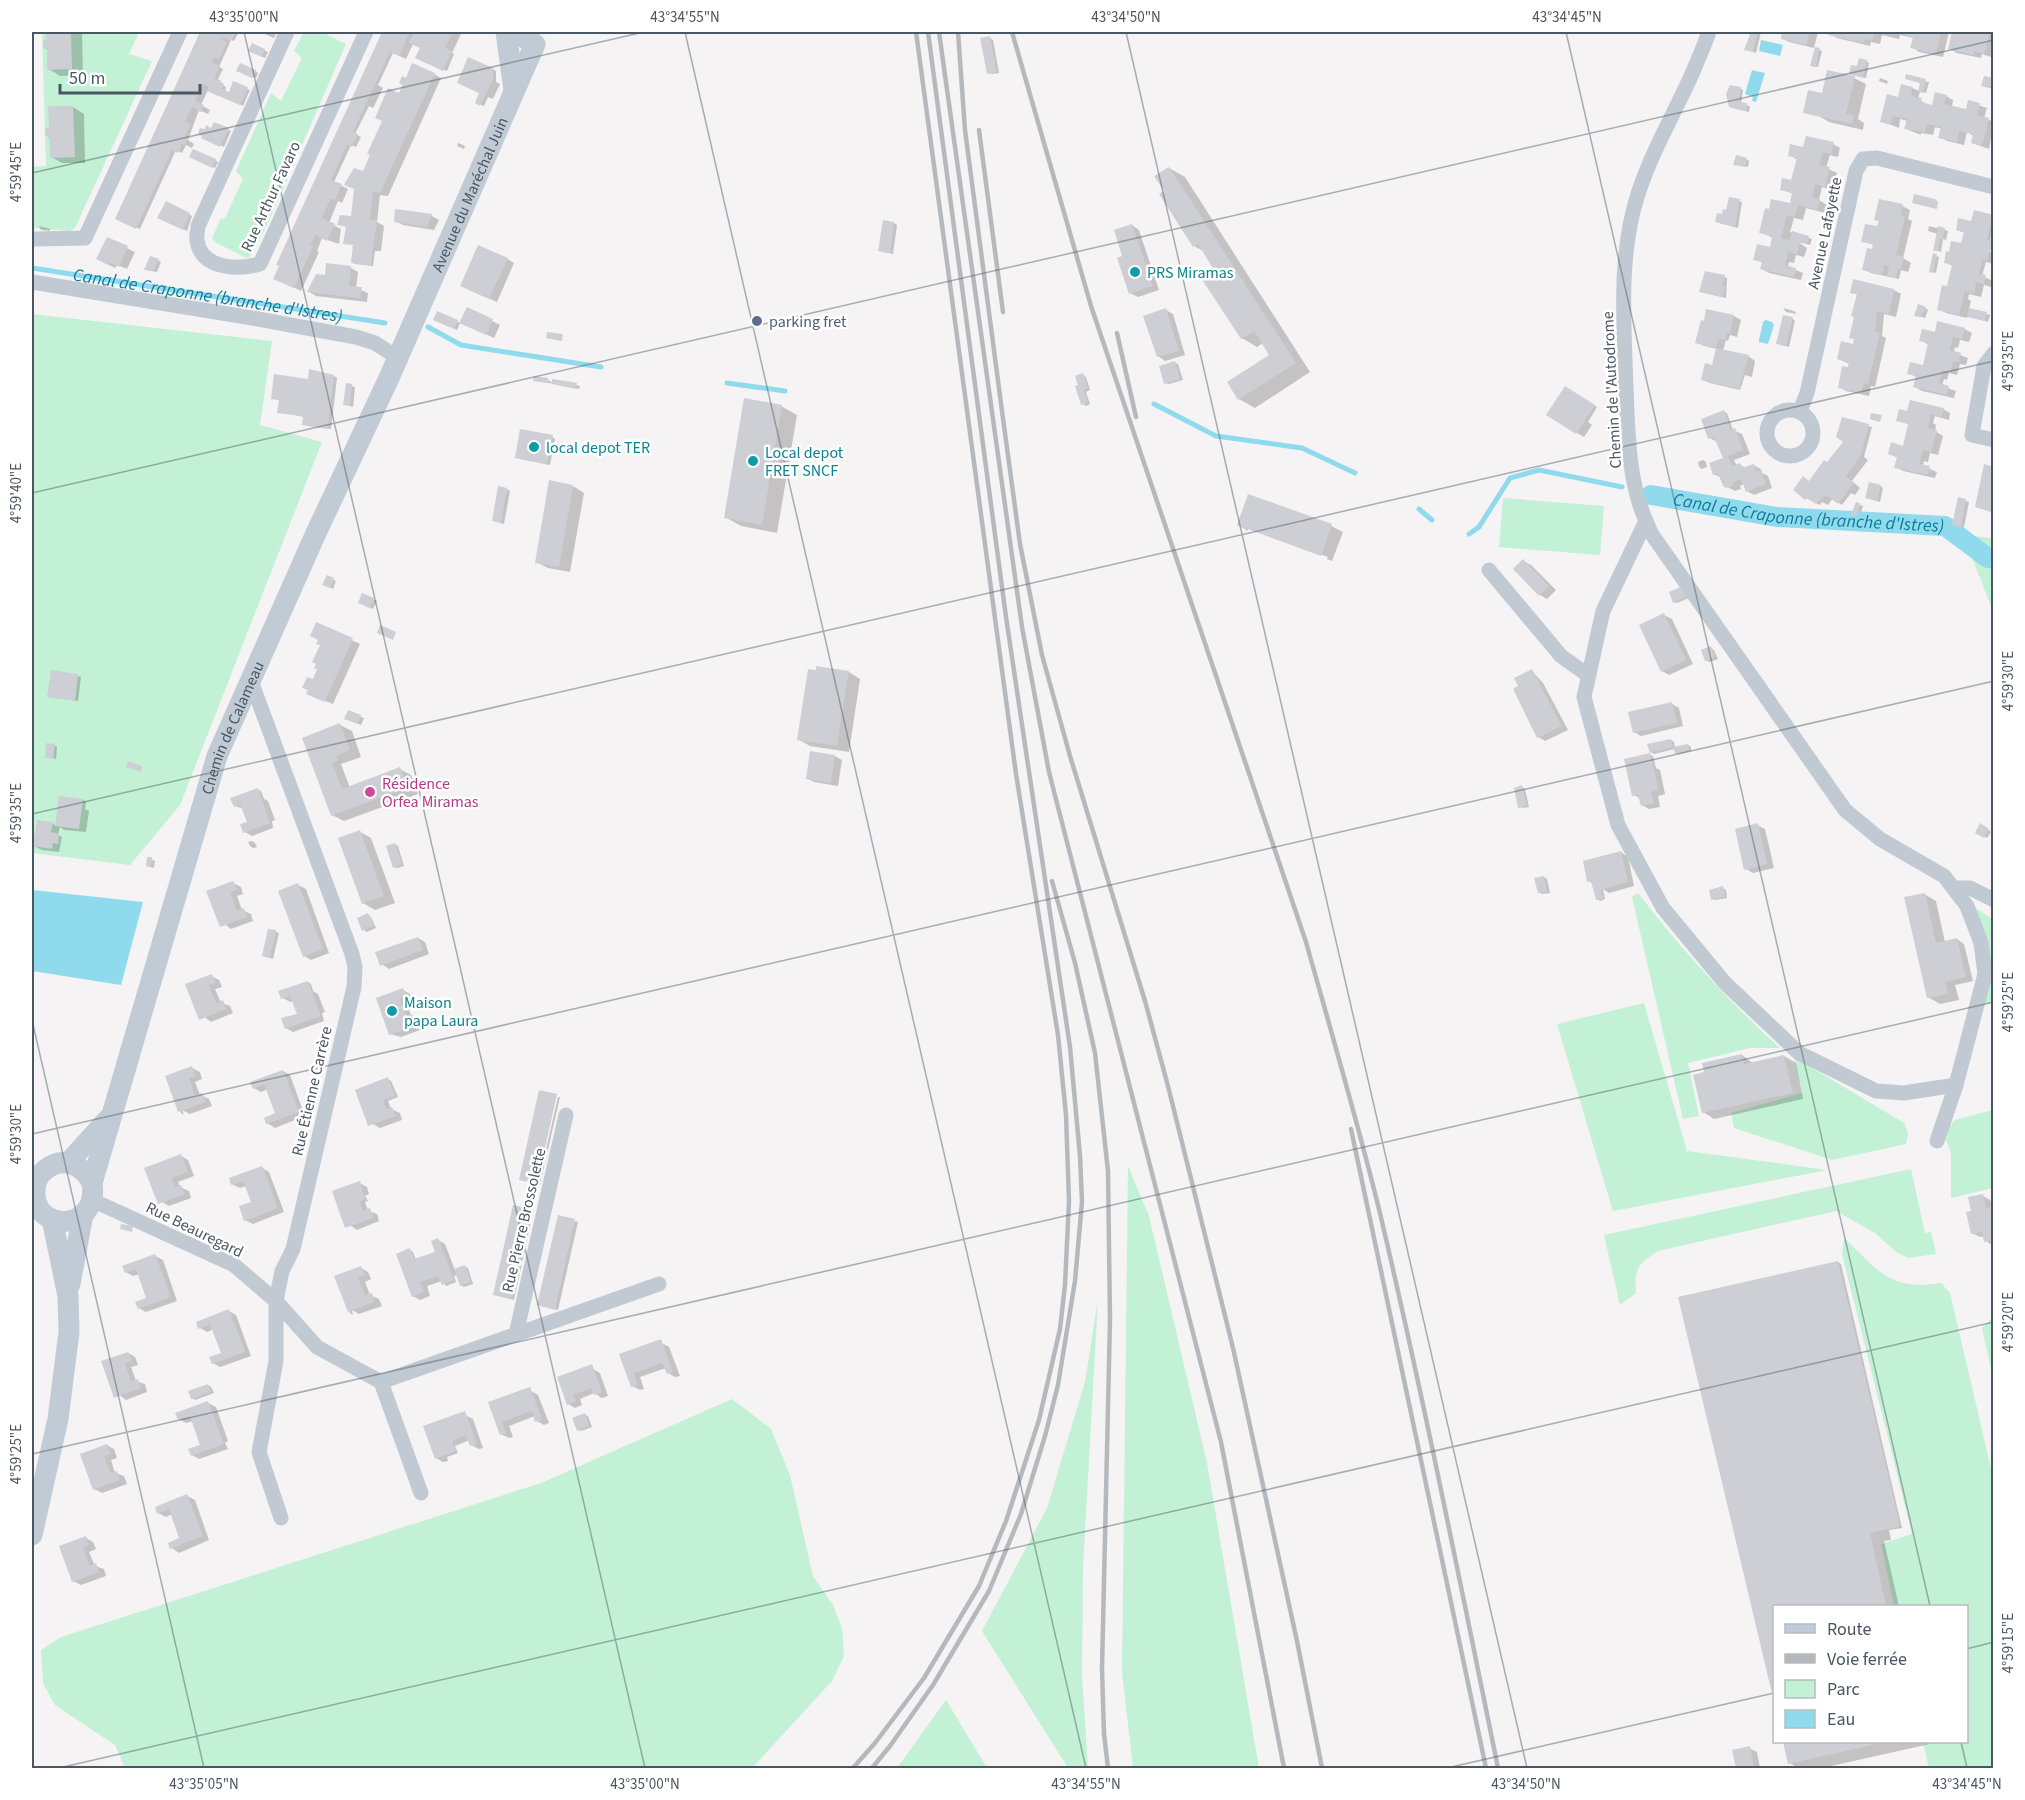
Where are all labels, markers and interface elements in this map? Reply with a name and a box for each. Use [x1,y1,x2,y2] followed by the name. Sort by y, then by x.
[209,7,279,28] text: 43°35'00"N
[650,7,720,28] text: 43°34'55"N
[1091,7,1161,28] text: 43°34'50"N
[1532,7,1602,28] text: 43°34'45"N
[60,57,200,95] scale bar
[69,66,105,91] text: 50 m
[427,114,514,276] street label: Avenue du Maréchal Juin
[236,138,306,255] street label: Rue Arthur Favaro
[6,142,27,202] text: 4°59'45"E
[1802,175,1848,291] street label: Avenue Lafayette
[1147,262,1234,284] place label: PRS Miramas
[71,263,344,329] water label: Canal de Craponne (branche d'Istres)
[1128,265,1142,279] marker: PRS Miramas
[769,311,847,333] place label: parking fret
[1597,311,1627,469] street label: Chemin de l'Autodrome
[750,314,764,328] marker: parking fret
[1998,331,2019,391] text: 4°59'35"E
[546,437,650,459] place label: local depot TER
[527,440,541,454] marker: local depot TER
[765,442,844,482] place label: Local depot FRET SNCF
[746,454,760,468] marker: Local depot FRET SNCF
[6,463,27,523] text: 4°59'40"E
[1671,487,1945,539] water label: Canal de Craponne (branche d'Istres)
[1998,651,2019,711] text: 4°59'30"E
[196,658,270,797] street label: Chemin de Calameau
[382,773,479,813] place label: Résidence Orfea Miramas
[6,783,27,843] text: 4°59'35"E
[363,785,377,799] marker: Résidence Orfea Miramas
[1998,972,2019,1032] text: 4°59'25"E
[404,992,478,1032] place label: Maison papa Laura
[385,1004,399,1018] marker: Maison papa Laura
[286,1024,338,1158] street label: Rue Étienne Carrère
[6,1104,27,1164] text: 4°59'30"E
[497,1146,551,1295] street label: Rue Pierre Brossolette
[142,1197,247,1263] street label: Rue Beauregard
[1998,1292,2019,1352] text: 4°59'20"E
[6,1424,27,1484] text: 4°59'25"E
[1773,1605,1968,1743] legend
[1998,1613,2019,1673] text: 4°59'15"E
[1827,1617,1871,1642] text: Route
[1827,1647,1907,1672] text: Voie ferrée
[1827,1677,1860,1702] text: Parc
[1827,1707,1855,1732] text: Eau
[169,1774,239,1795] text: 43°35'05"N
[610,1774,680,1795] text: 43°35'00"N
[1051,1774,1121,1795] text: 43°34'55"N
[1491,1774,1561,1795] text: 43°34'50"N
[1932,1774,2002,1795] text: 43°34'45"N

